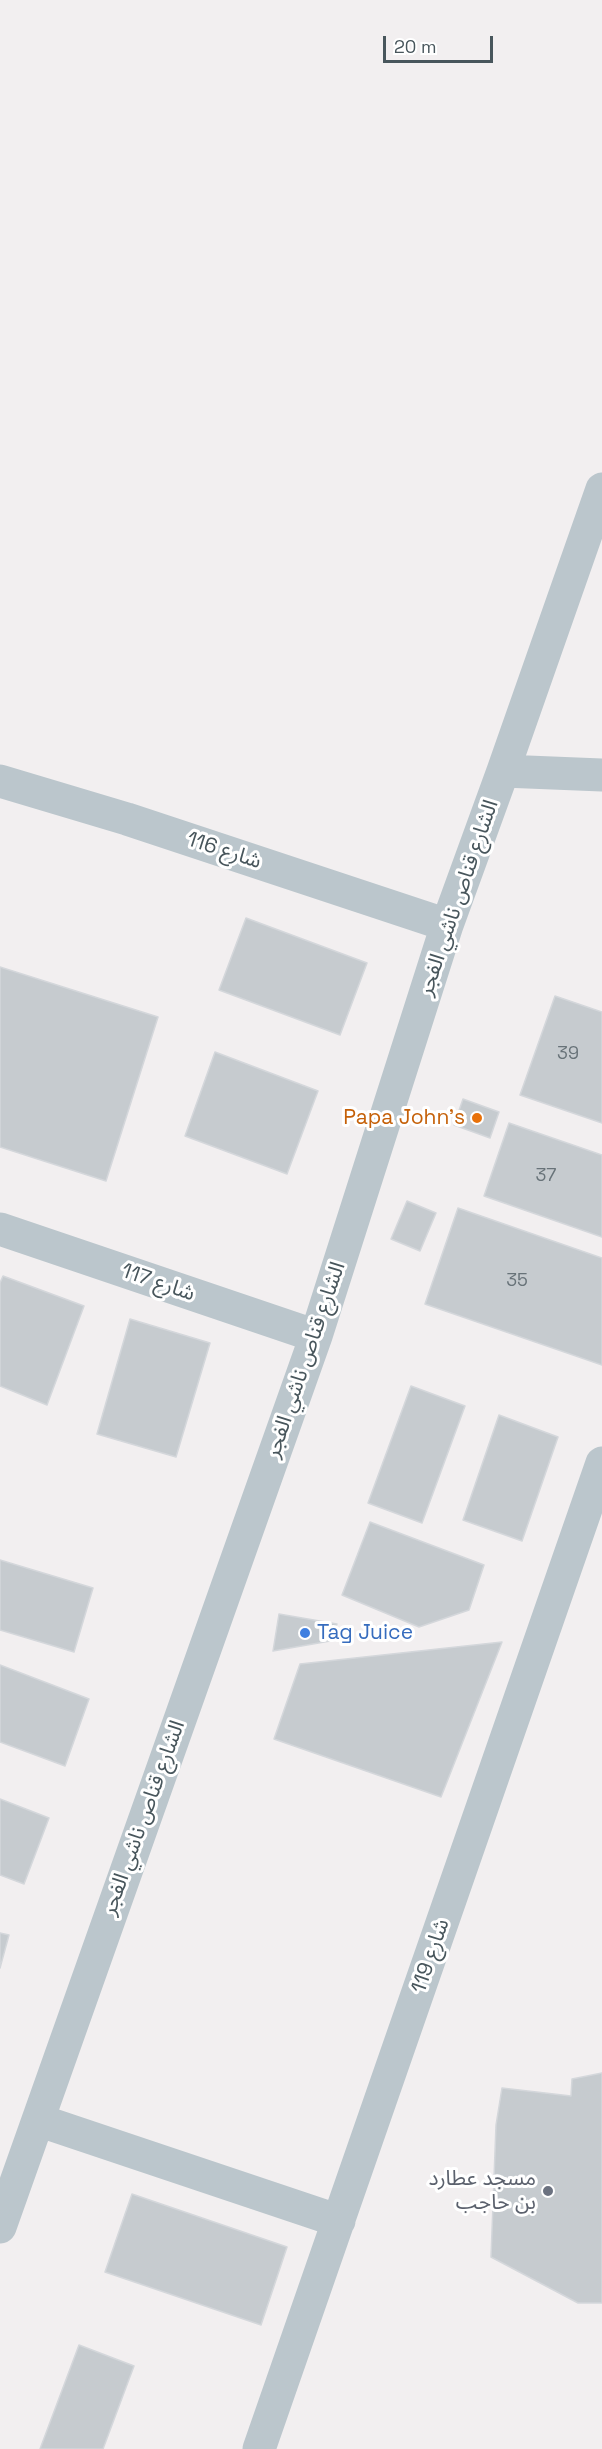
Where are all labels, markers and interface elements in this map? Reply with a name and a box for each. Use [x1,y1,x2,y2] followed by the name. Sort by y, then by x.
[386,24,496,62] scale bar
[394,35,437,58] text: 20 m
[414,797,504,999] street label: الشارع قناص ناشي الفجر
[184,827,264,875] street label: شارع 116
[557,1043,579,1065] house number: 39
[343,1105,465,1131] place label: Papa John's
[470,1111,484,1125] marker: Papa John's
[535,1165,557,1187] house number: 37
[118,1259,198,1307] street label: شارع 117
[261,1259,351,1461] street label: الشارع قناص ناشي الفجر
[506,1270,528,1292] house number: 35
[317,1620,413,1646] place label: Tag Juice
[298,1626,312,1640] marker: Tag Juice
[97,1717,191,1919] street label: الشارع قناص ناشي الفجر
[407,1916,455,1996] street label: شارع 119
[429,2166,536,2216] place label: مسجد عطارد بن حاجب
[541,2184,555,2198] marker: مسجد عطارد بن حاجب

